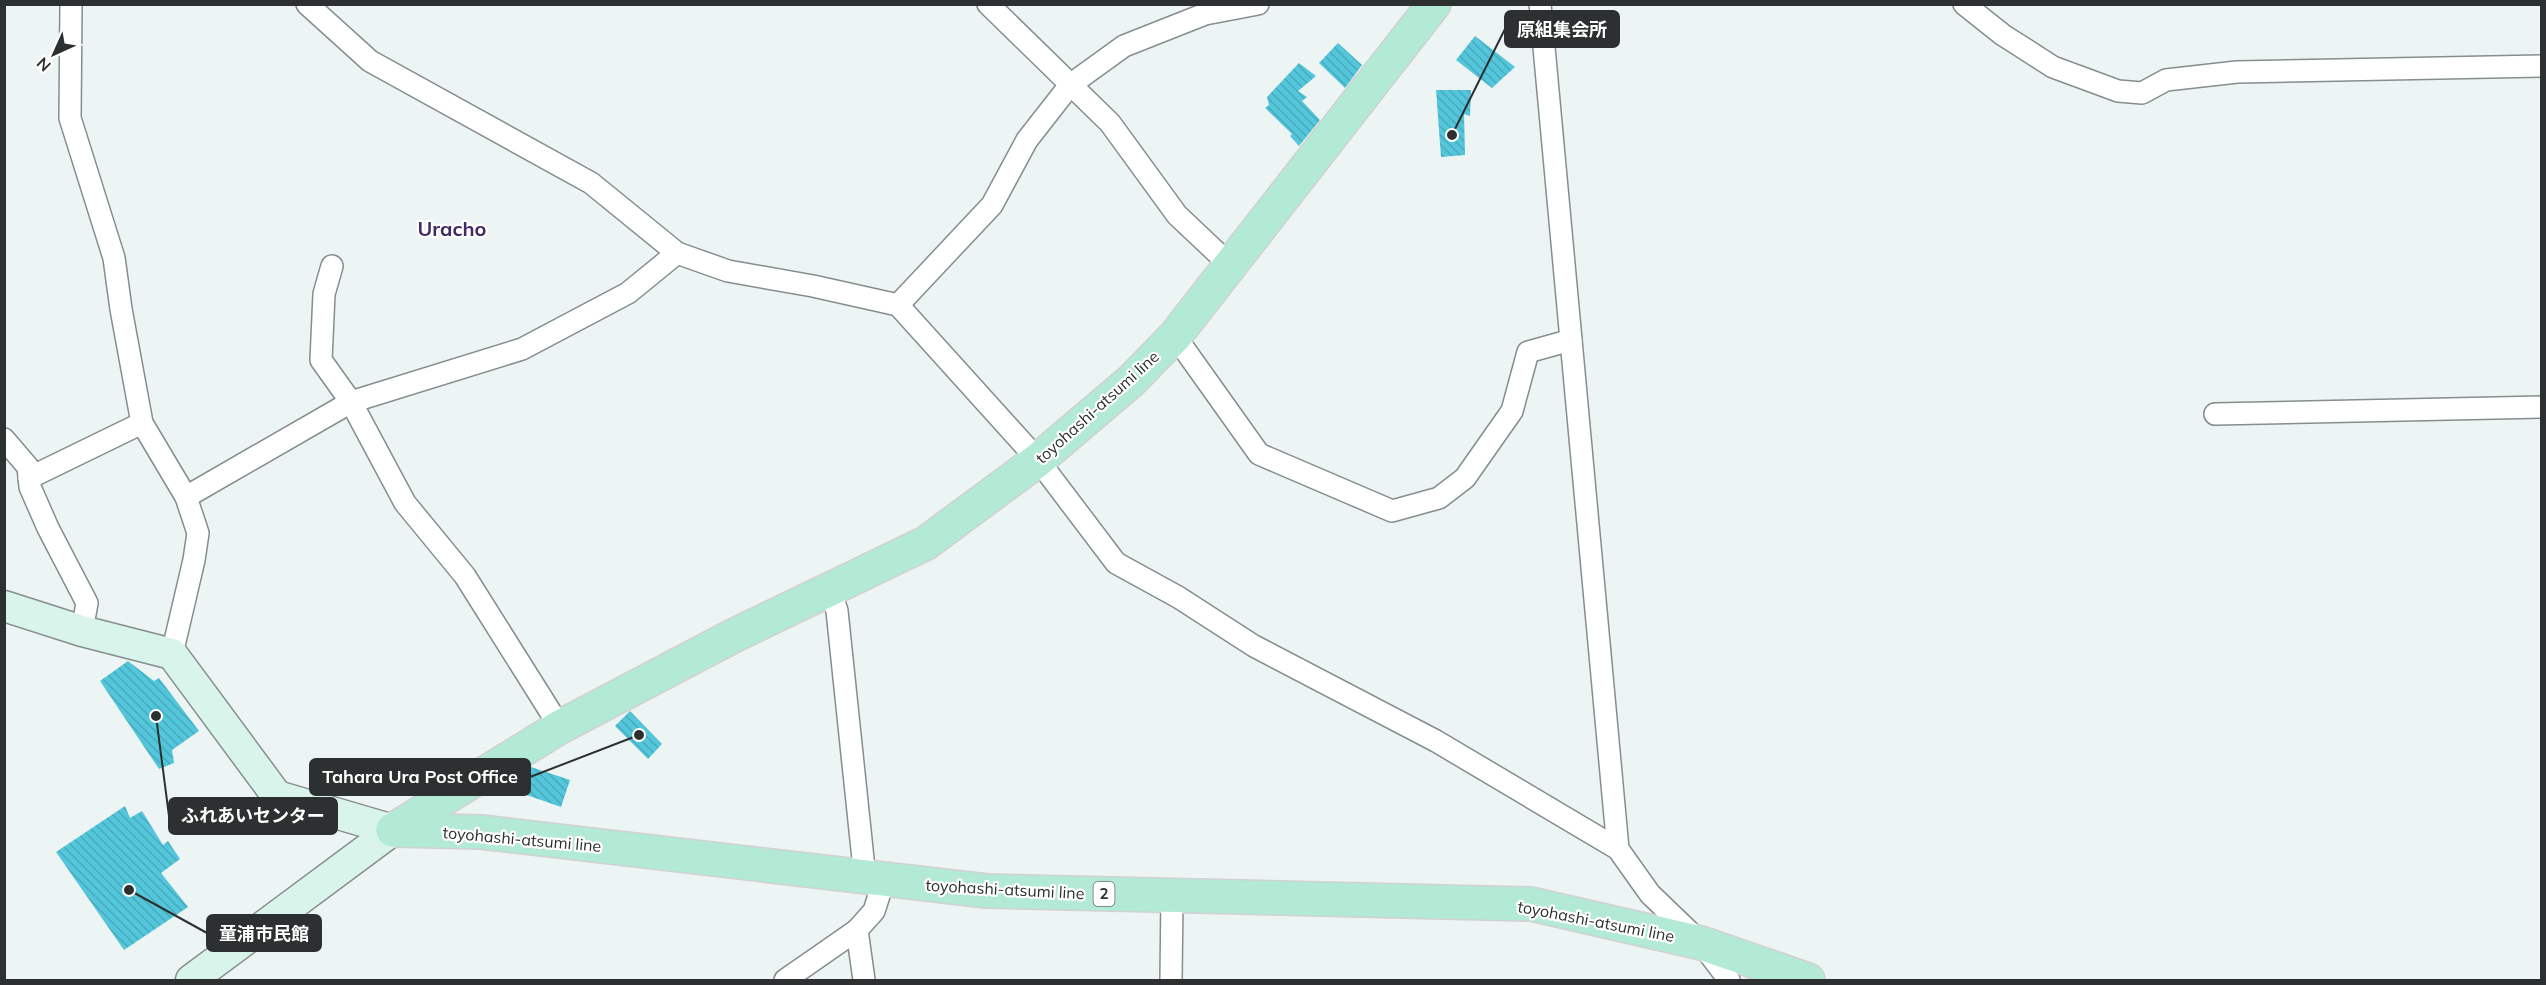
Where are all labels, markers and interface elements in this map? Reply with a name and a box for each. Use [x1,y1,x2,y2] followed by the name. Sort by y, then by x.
[1505,11,1619,47] callout: 原組集会所
[1517,18,1607,41] text: 原組集会所
[24,24,84,84] north arrow
[32,53,55,76] text: N
[418,216,487,241] district label: Uracho
[1031,346,1163,468] street label: toyohashi-atsumi line
[310,759,530,795] callout: Tahara Ura Post Office
[322,765,518,788] text: Tahara Ura Post Office
[169,798,337,834] callout: ふれあいセンター
[181,804,325,827] text: ふれあいセンター
[442,822,602,856] street label: toyohashi-atsumi line
[925,875,1085,903] street label: toyohashi-atsumi line
[1094,882,1114,906] road number: 2
[1516,896,1676,946] street label: toyohashi-atsumi line
[207,915,321,951] callout: 童浦市民館
[219,922,309,945] text: 童浦市民館

